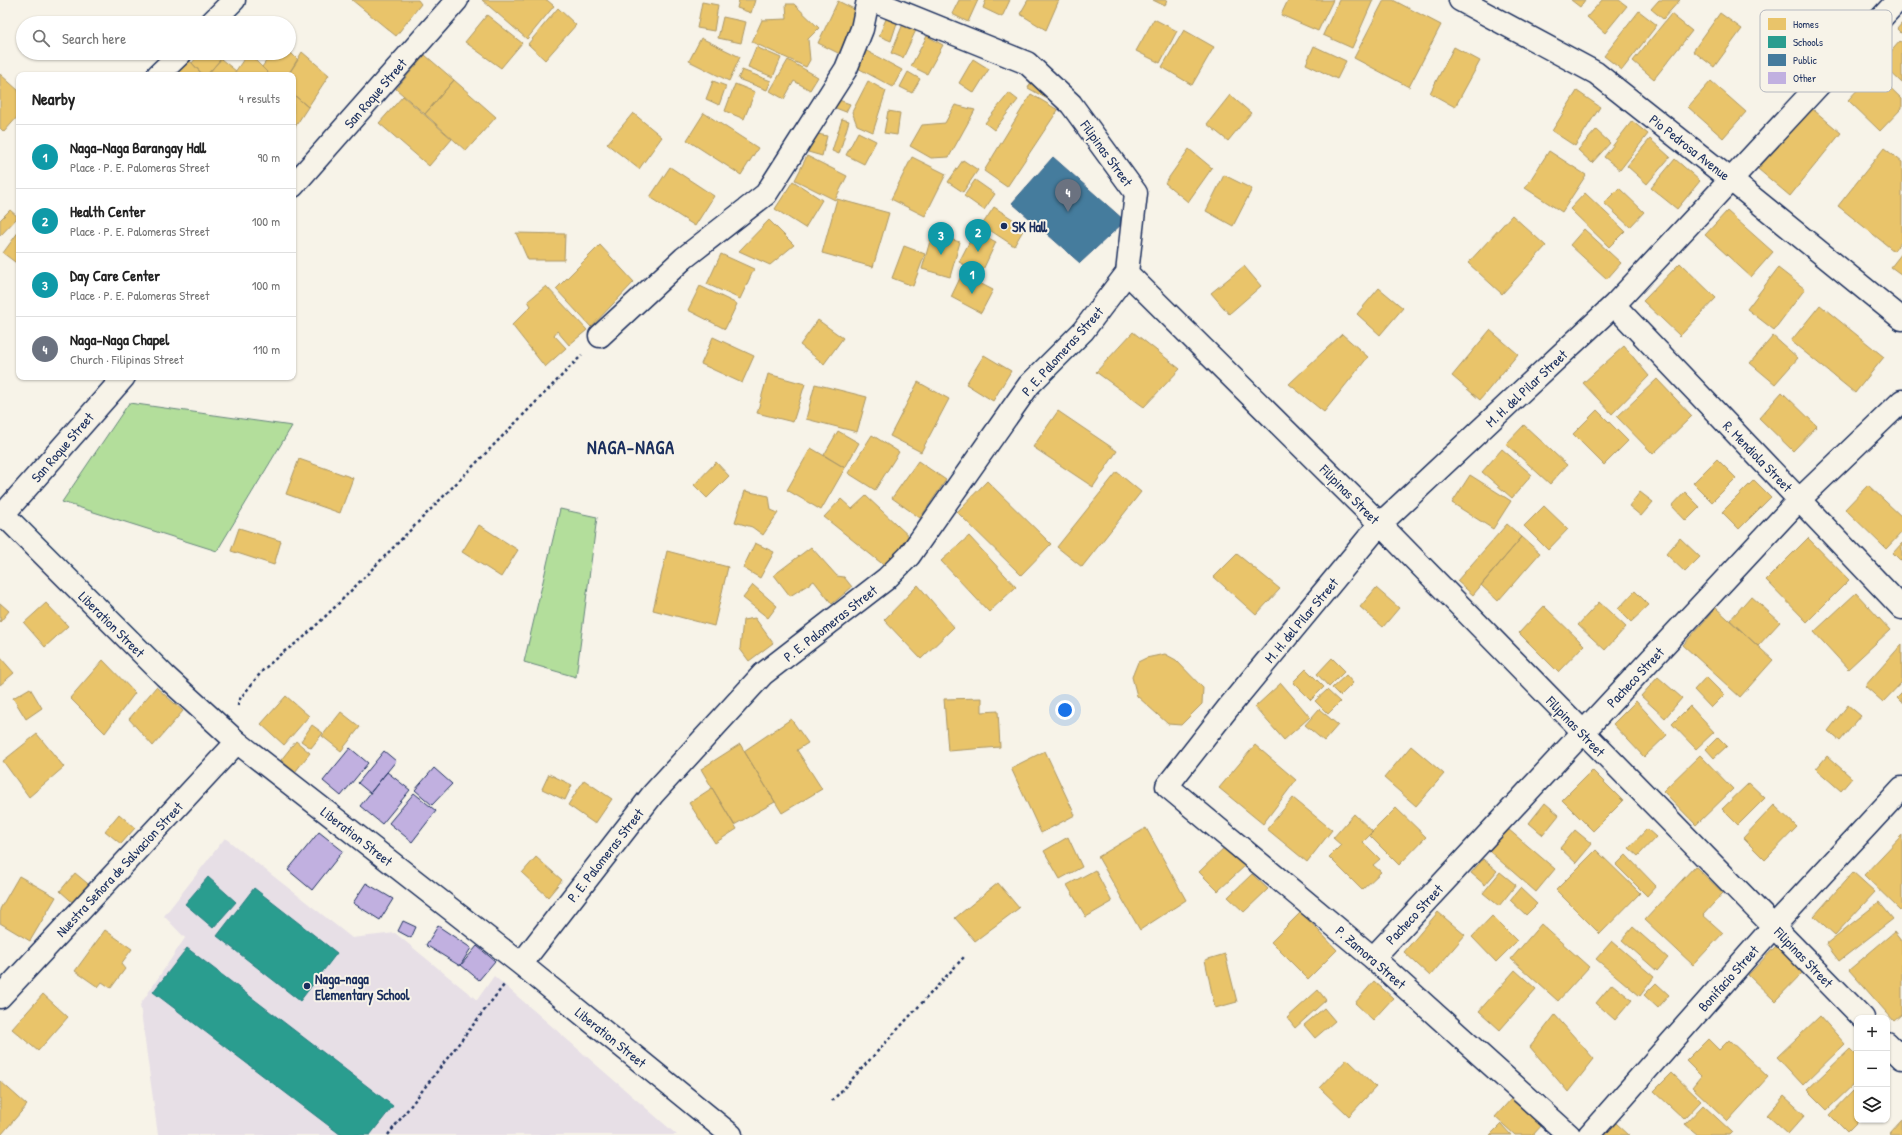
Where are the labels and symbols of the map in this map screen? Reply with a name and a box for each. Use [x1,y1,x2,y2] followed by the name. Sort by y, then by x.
[1760,10,1892,92] legend
[1793,17,1819,31] text: Homes
[1793,35,1823,49] text: Schools
[1793,53,1818,67] text: Public
[339,54,412,133] street label: San Roque Street
[1793,71,1817,85] text: Other
[1646,110,1734,185] street label: Pio Pedrosa Avenue
[1075,115,1138,191] street label: Filipinas Street
[1055,179,1081,212] pin: 4
[1012,217,1048,236] place label: SK Hall
[965,219,991,252] pin: 2
[999,221,1009,231] marker: SK Hall
[928,222,954,255] pin: 3
[959,261,985,294] pin: 1
[1017,302,1107,400] street label: P. E. Palomeras Street
[1481,345,1571,431] street label: M. H. del Pilar Street
[26,408,99,487] street label: San Roque Street
[1719,416,1797,496] street label: R. Mendiola Street
[587,435,675,460] district label: NAGA-NAGA
[1315,459,1384,529] street label: Filipinas Street
[1260,573,1342,667] street label: M. H. del Pilar Street
[779,580,881,666] street label: P. E. Palomeras Street
[75,587,149,661] street label: Liberation Street
[1602,643,1668,711] street label: Pacheco Street
[1541,691,1610,761] street label: Filipinas Street
[1055,700,1075,720] your location
[51,797,187,941] street label: Nuestra Señora de Salvacion Street
[317,802,397,870] street label: Liberation Street
[562,804,648,906] street label: P. E. Palomeras Street
[1381,880,1447,948] street label: Pacheco Street
[1332,921,1410,993] street label: P. Zamora Street
[1769,922,1838,992] street label: Filipinas Street
[1693,941,1763,1015] street label: Bonifacio Street
[315,969,410,1006] place label: Naga-naga Elementary School
[302,981,312,991] marker: Naga-naga Elementary School
[571,1002,651,1072] street label: Liberation Street

